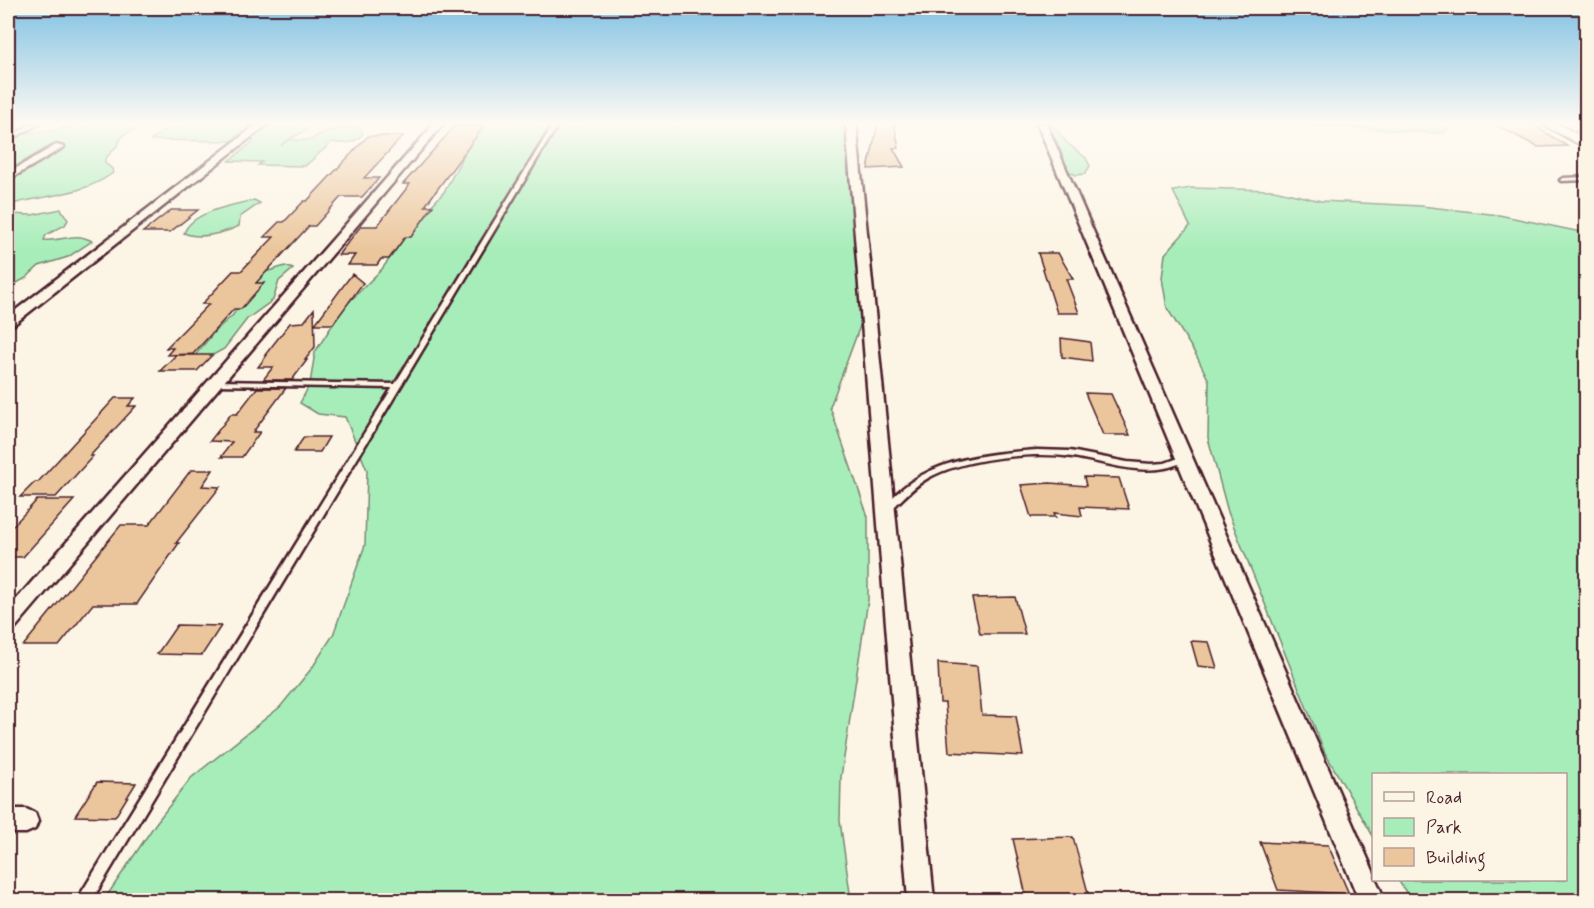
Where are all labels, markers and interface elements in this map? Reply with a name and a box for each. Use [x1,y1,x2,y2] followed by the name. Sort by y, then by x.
[1372,773,1567,881] legend
[1426,786,1462,810] text: Road
[1426,816,1462,840] text: Park
[1426,846,1486,872] text: Building

